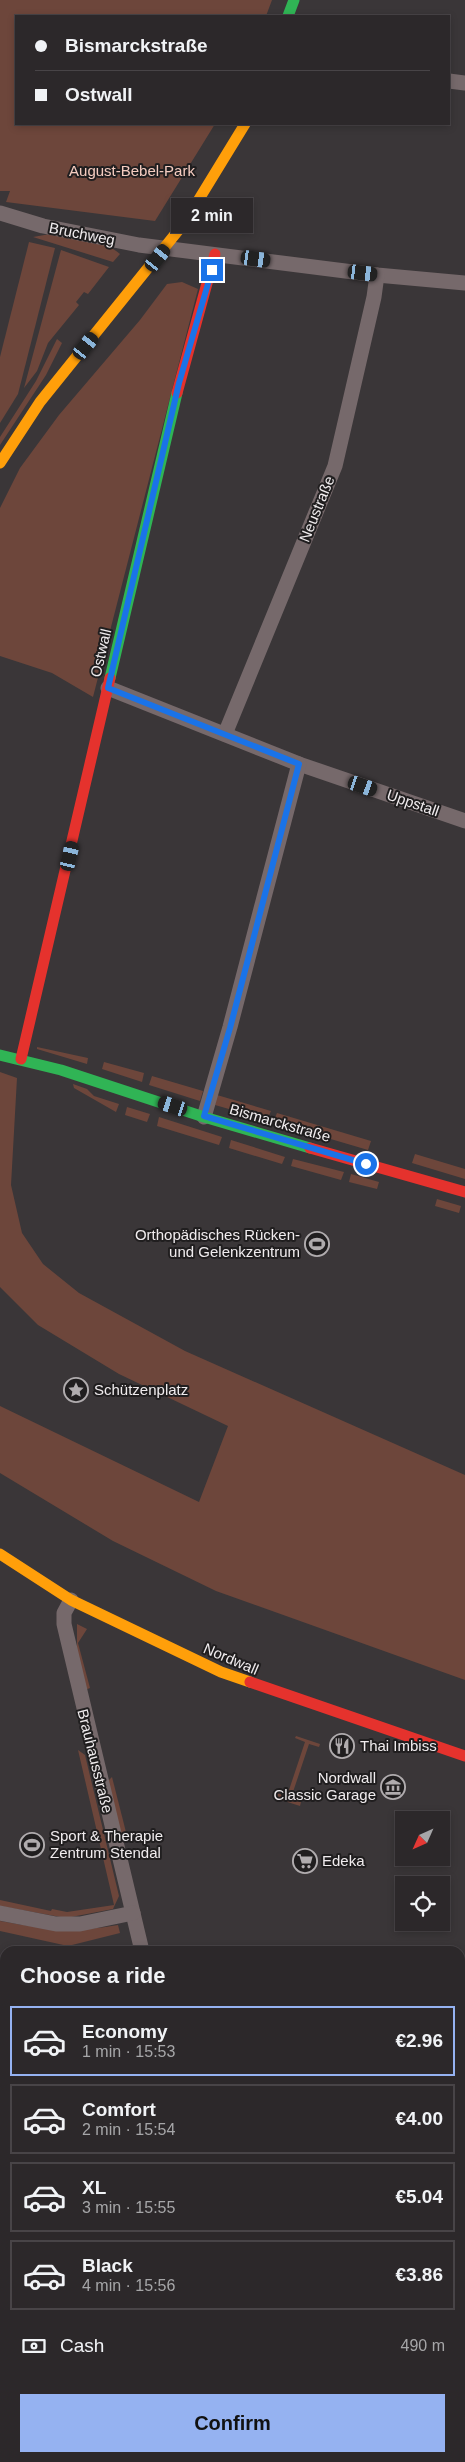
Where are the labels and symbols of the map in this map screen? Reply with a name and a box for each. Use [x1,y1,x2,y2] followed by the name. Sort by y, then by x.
[69,162,195,179] park label: August-Bebel-Park
[171,198,253,232] callout: 2 min
[48,219,116,248] street label: Bruchweg
[142,242,173,274] car
[240,249,271,269] car
[201,259,223,281] route end
[347,264,378,282] car
[70,330,101,362] car
[296,473,338,544] street label: Neustraße
[87,627,114,679] street label: Ostwall
[346,774,379,798] car
[385,786,442,819] street label: Uppstall
[59,840,80,872] car
[156,1094,189,1118] car
[228,1100,333,1145] street label: Bismarckstraße
[355,1153,377,1175] route start
[135,1226,300,1260] place label: Orthopädisches Rücken- und Gelenkzentrum
[304,1231,330,1257] sports icon: Orthopädisches Rücken- und Gelenkzentrum
[63,1377,89,1403] place icon: Schützenplatz
[94,1381,188,1398] place label: Schützenplatz
[201,1639,261,1678] street label: Nordwall
[74,1707,117,1815] street label: Brauhausstraße
[329,1733,355,1759] restaurant icon: Thai Imbiss
[360,1737,437,1754] place label: Thai Imbiss
[273,1769,376,1803] place label: Nordwall Classic Garage
[380,1774,406,1800] museum icon: Nordwall Classic Garage
[395,1811,450,1866] north arrow
[50,1827,163,1861] place label: Sport & Therapie Zentrum Stendal
[19,1832,45,1858] sports icon: Sport & Therapie Zentrum Stendal
[292,1848,318,1874] supermarket icon: Edeka
[322,1852,365,1869] place label: Edeka

